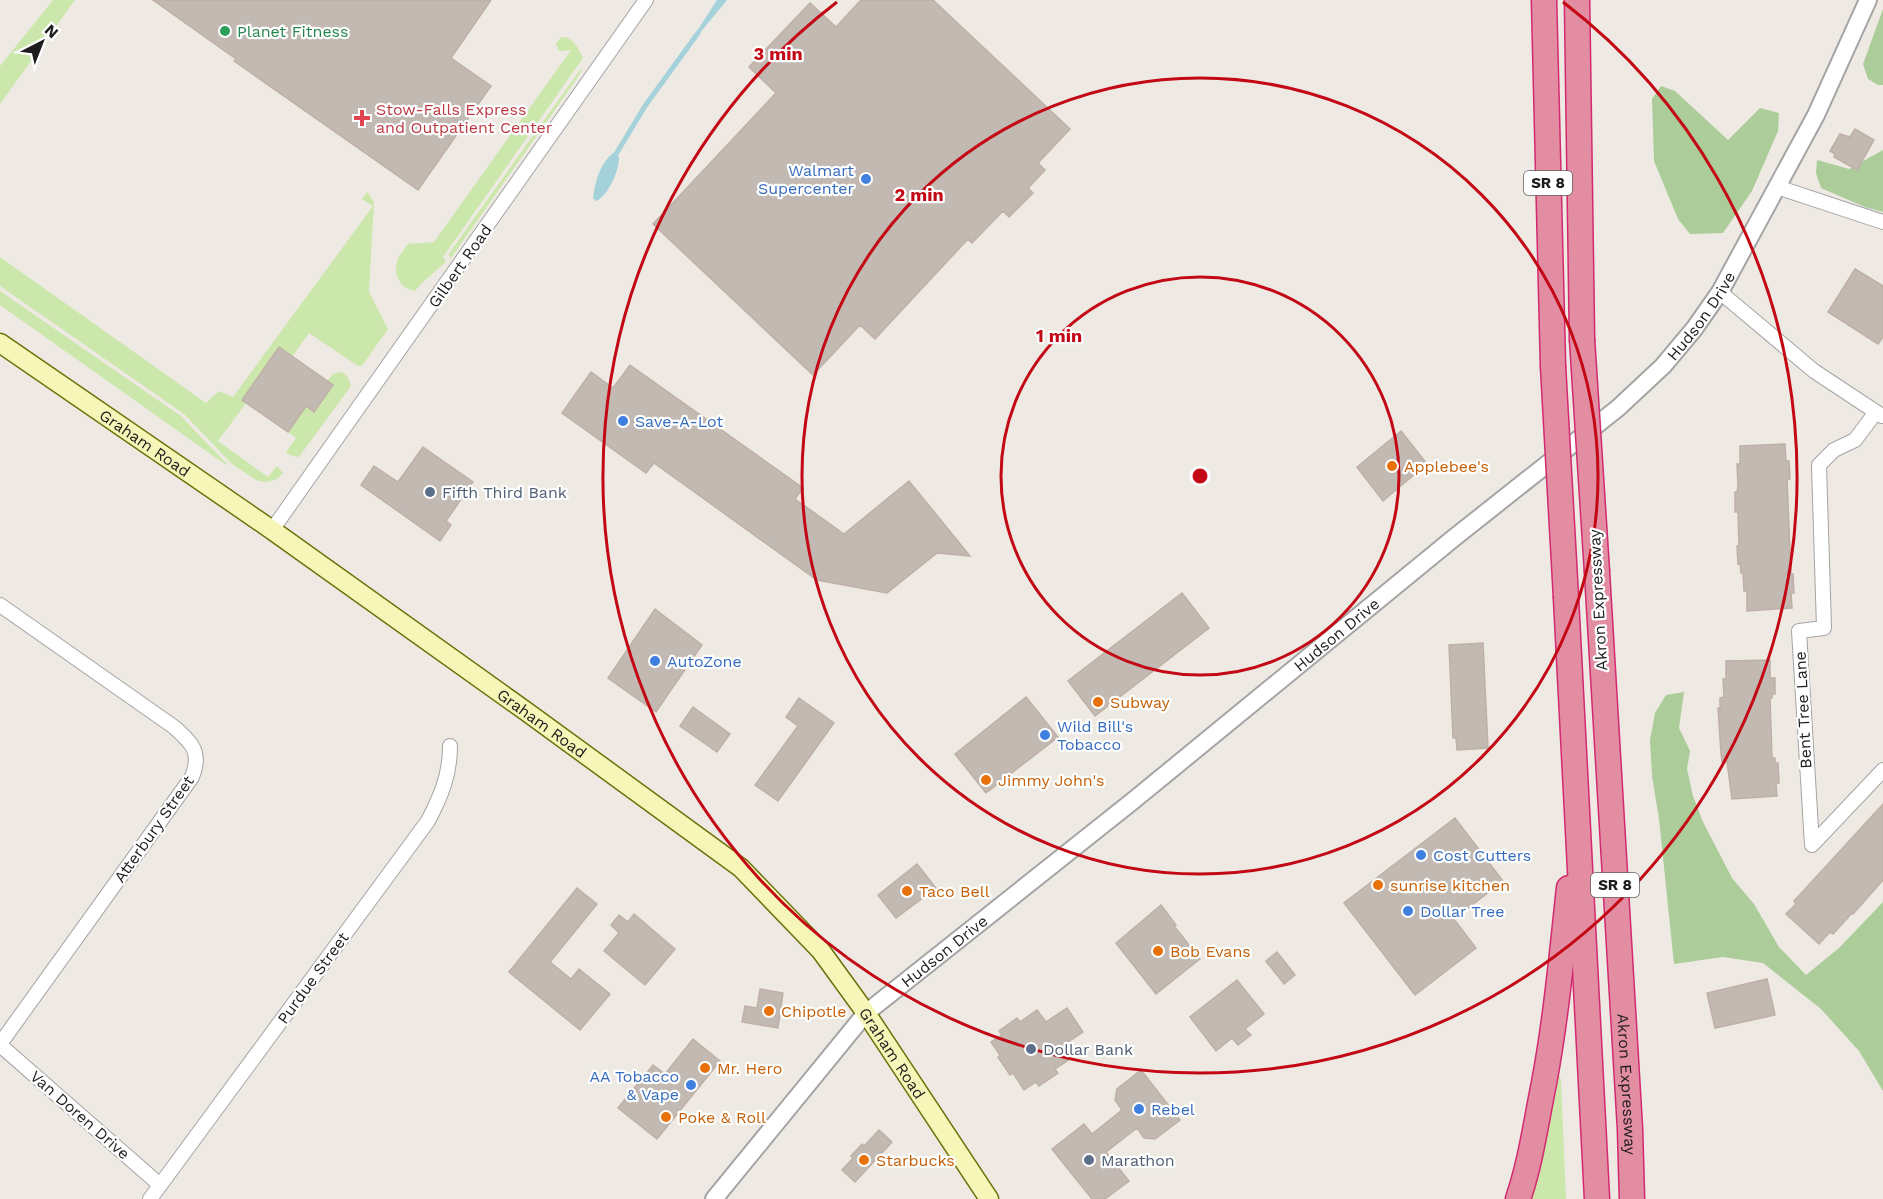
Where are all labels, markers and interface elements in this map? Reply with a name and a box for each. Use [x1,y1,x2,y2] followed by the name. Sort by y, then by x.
[12,12,72,72] north arrow
[41,20,62,42] text: N
[237,22,349,41] place label: Planet Fitness
[218,24,232,38] marker: Planet Fitness
[753,43,803,64] text: 3 min
[376,100,553,137] place label: Stow-Falls Express and Outpatient Center
[353,109,371,127] marker: Stow-Falls Express and Outpatient Center
[758,161,854,198] place label: Walmart Supercenter
[1524,171,1572,195] road number: SR 8
[859,172,873,186] marker: Walmart Supercenter
[894,184,944,205] text: 2 min
[424,221,496,311] street label: Gilbert Road
[1663,268,1739,364] street label: Hudson Drive
[1036,325,1082,346] text: 1 min
[96,405,194,480] street label: Graham Road
[635,412,723,431] place label: Save-A-Lot
[616,414,630,428] marker: Save-A-Lot
[1404,457,1489,476] place label: Applebee's
[1385,459,1399,473] marker: Applebee's
[1190,466,1210,486] centre of rings
[442,483,567,502] place label: Fifth Third Bank
[423,485,437,499] marker: Fifth Third Bank
[1585,528,1611,671] street label: Akron Expressway
[1290,594,1383,675] street label: Hudson Drive
[1790,651,1816,769] street label: Bent Tree Lane
[667,652,742,671] place label: AutoZone
[648,654,662,668] marker: AutoZone
[494,684,590,762] street label: Graham Road
[1110,693,1171,712] place label: Subway
[1091,695,1105,709] marker: Subway
[1057,717,1133,754] place label: Wild Bill's Tobacco
[1038,728,1052,742] marker: Wild Bill's Tobacco
[998,771,1104,790] place label: Jimmy John's
[110,772,198,886] street label: Atterbury Street
[979,773,993,787] marker: Jimmy John's
[1433,846,1531,865] place label: Cost Cutters
[1414,848,1428,862] marker: Cost Cutters
[1591,873,1639,897] road number: SR 8
[1390,876,1510,895] place label: sunrise kitchen
[1371,878,1385,892] marker: sunrise kitchen
[919,882,990,901] place label: Taco Bell
[900,884,914,898] marker: Taco Bell
[1420,902,1504,921] place label: Dollar Tree
[1401,904,1415,918] marker: Dollar Tree
[897,911,991,991] street label: Hudson Drive
[273,928,353,1028] street label: Purdue Street
[1170,942,1251,961] place label: Bob Evans
[1151,944,1165,958] marker: Bob Evans
[781,1002,846,1021] place label: Chipotle
[762,1004,776,1018] marker: Chipotle
[855,1004,930,1102] street label: Graham Road
[1614,1013,1640,1156] street label: Akron Expressway
[1043,1040,1133,1059] place label: Dollar Bank
[1024,1042,1038,1056] marker: Dollar Bank
[717,1059,782,1078] place label: Mr. Hero
[698,1061,712,1075] marker: Mr. Hero
[26,1067,134,1163] street label: Van Doren Drive
[589,1067,679,1104] place label: AA Tobacco & Vape
[684,1078,698,1092] marker: AA Tobacco & Vape
[1151,1100,1195,1119] place label: Rebel
[1132,1102,1146,1116] marker: Rebel
[678,1108,766,1127] place label: Poke & Roll
[659,1110,673,1124] marker: Poke & Roll
[876,1151,955,1170] place label: Starbucks
[1101,1151,1175,1170] place label: Marathon
[857,1153,871,1167] marker: Starbucks
[1082,1153,1096,1167] marker: Marathon

